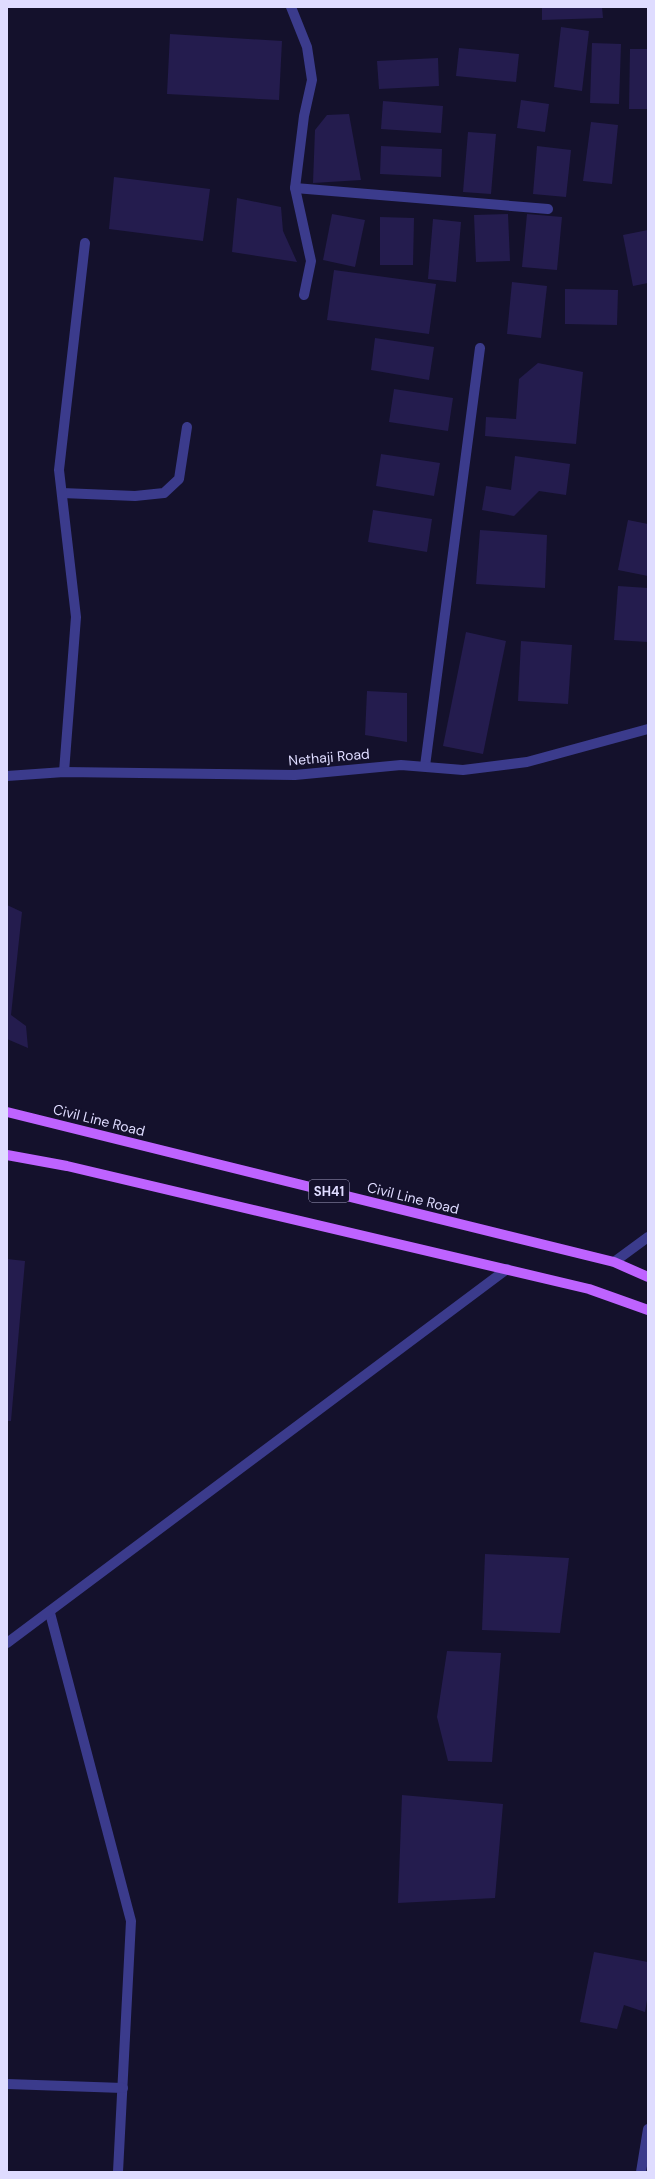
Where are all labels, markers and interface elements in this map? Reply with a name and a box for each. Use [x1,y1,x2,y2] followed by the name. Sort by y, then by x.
[288,744,370,770] street label: Nethaji Road
[51,1100,147,1140] street label: Civil Line Road
[365,1178,461,1218] street label: Civil Line Road
[309,1180,349,1202] road number: SH41

